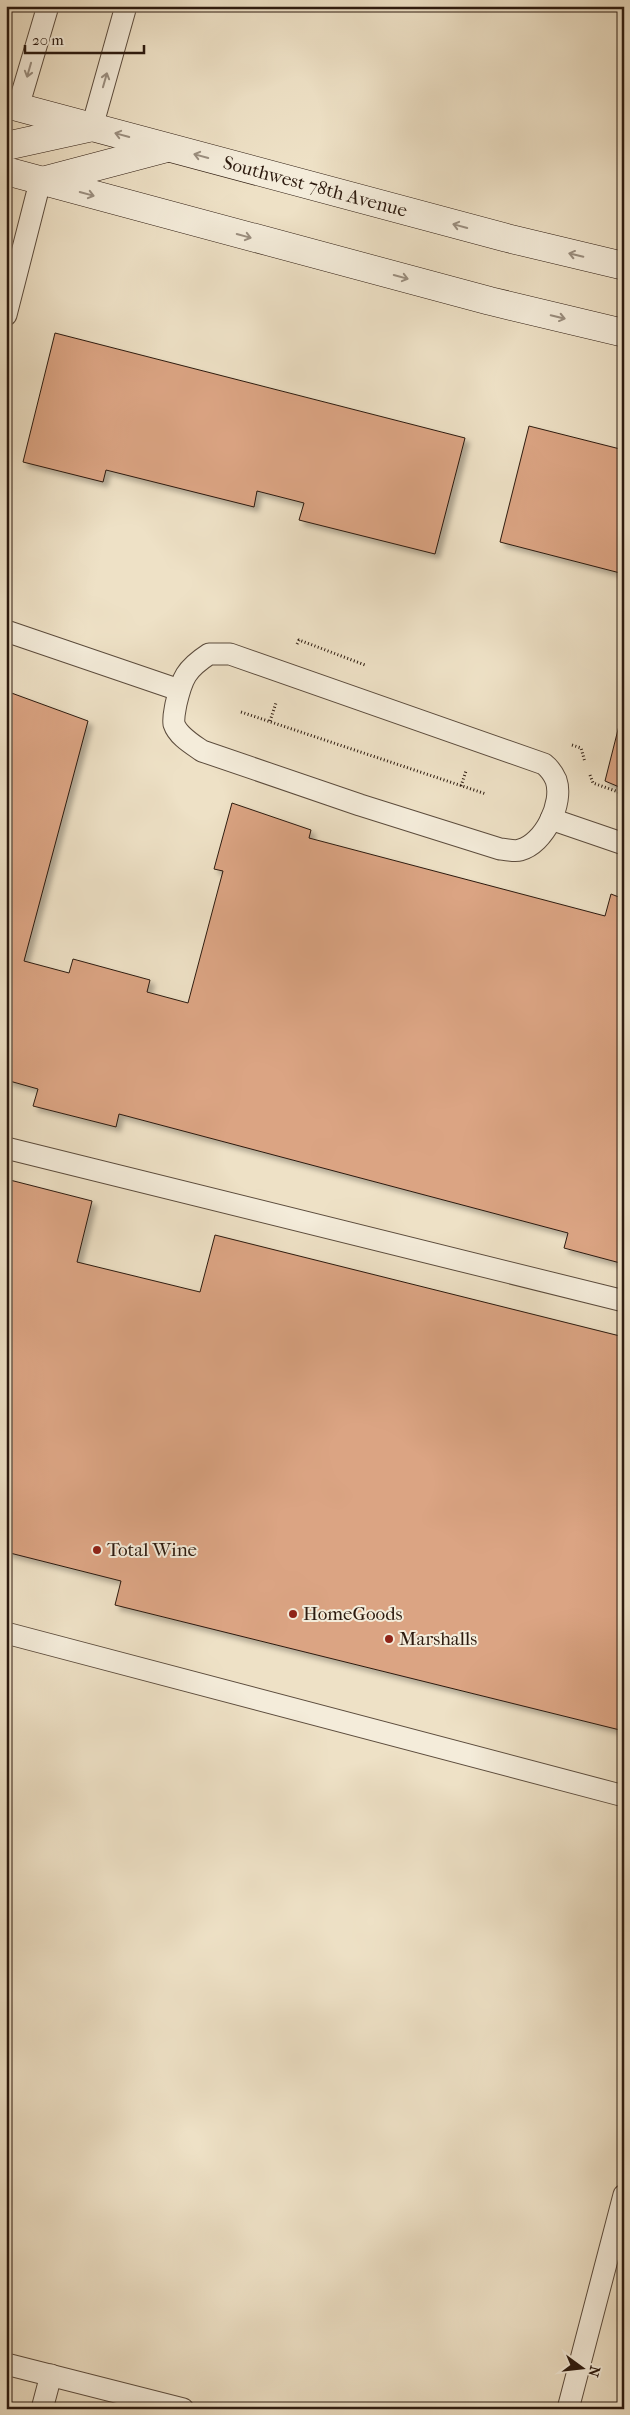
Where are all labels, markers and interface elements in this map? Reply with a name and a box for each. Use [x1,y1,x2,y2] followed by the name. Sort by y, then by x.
[25,22,144,54] scale bar
[32,31,64,49] text: 20 m
[24,61,34,77] one-way arrow
[101,73,111,89] one-way arrow
[114,130,130,139] one-way arrow
[194,151,210,161] one-way arrow
[221,152,410,222] street label: Southwest 78th Avenue
[78,190,94,199] one-way arrow
[452,220,468,230] one-way arrow
[235,232,251,241] one-way arrow
[569,250,585,259] one-way arrow
[393,273,409,283] one-way arrow
[550,313,566,322] one-way arrow
[107,1539,197,1561] place label: Total Wine
[91,1544,103,1556] marker: Total Wine
[303,1603,403,1625] place label: HomeGoods
[287,1608,299,1620] marker: HomeGoods
[399,1628,477,1650] place label: Marshalls
[383,1633,395,1645] marker: Marshalls
[558,2342,608,2392] north arrow
[584,2364,604,2379] text: N

